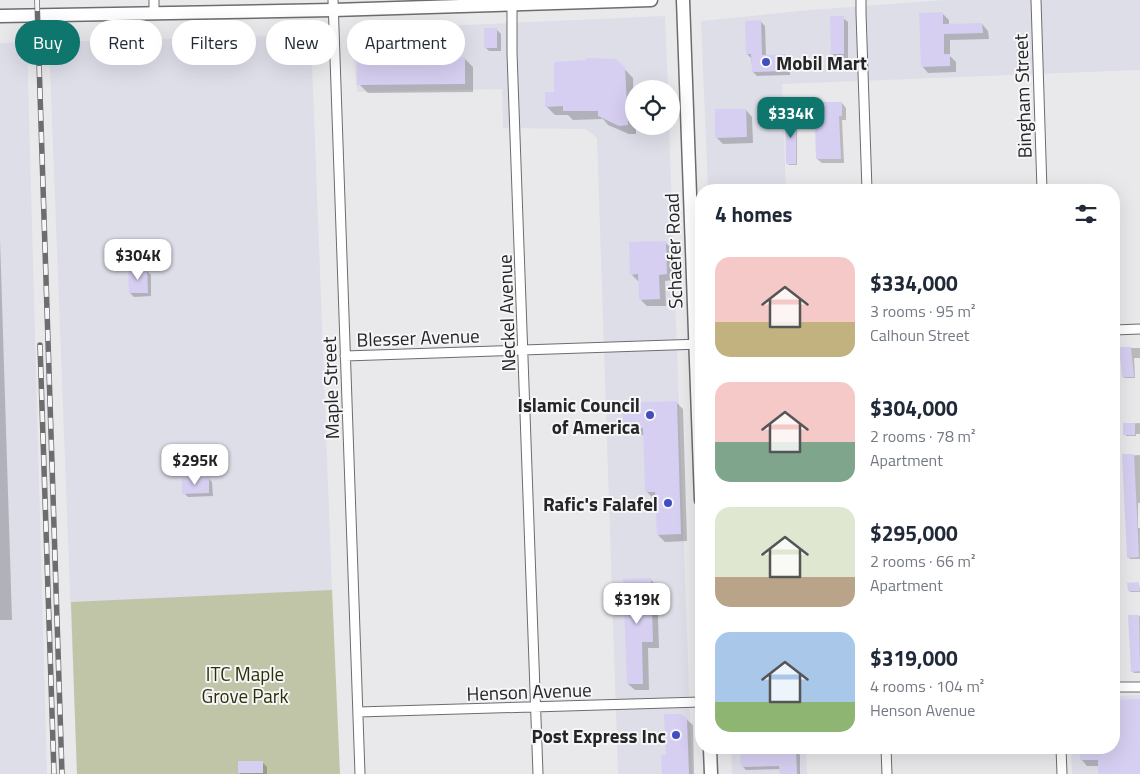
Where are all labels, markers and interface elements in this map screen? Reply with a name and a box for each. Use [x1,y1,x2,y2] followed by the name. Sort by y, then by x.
[15,20,80,65] chip: Buy
[90,20,162,65] chip: Rent
[172,20,256,65] chip: Filters
[266,20,337,65] chip: New
[347,20,465,65] chip: Apartment
[1005,33,1039,159] street label: Bingham Street
[776,48,867,77] place label: Mobil Mart
[760,56,772,68] marker: Mobil Mart
[625,80,680,135] map controls
[625,80,680,135] button: locate
[756,96,826,139] pin: $334K
[768,101,814,125] text: $334K
[656,193,690,309] street label: Schaefer Road
[715,198,792,230] text: 4 homes
[1072,200,1100,228] icon: filters
[103,238,173,281] pin: $304K
[115,243,161,267] text: $304K
[489,254,523,372] street label: Neckel Avenue
[870,267,958,299] text: $334,000
[755,277,815,337] icon: home
[870,299,975,323] text: 3 rooms · 95 m²
[356,320,480,354] street label: Blesser Avenue
[870,323,969,347] text: Calhoun Street
[314,336,346,440] street label: Maple Street
[517,390,640,441] place label: Islamic Council of America
[870,392,958,424] text: $304,000
[755,402,815,462] icon: home
[644,409,656,421] marker: Islamic Council of America
[870,424,975,448] text: 2 rooms · 78 m²
[160,444,230,486] pin: $295K
[172,448,218,472] text: $295K
[870,448,943,472] text: Apartment
[543,489,658,518] place label: Rafic's Falafel
[662,497,674,509] marker: Rafic's Falafel
[870,517,958,549] text: $295,000
[755,527,815,587] icon: home
[870,549,975,573] text: 2 rooms · 66 m²
[870,573,943,597] text: Apartment
[602,582,672,625] pin: $319K
[614,587,660,611] text: $319K
[870,642,958,674] text: $319,000
[755,652,815,712] icon: home
[201,659,289,710] park label: ITC Maple Grove Park
[466,674,592,708] street label: Henson Avenue
[870,674,984,698] text: 4 rooms · 104 m²
[870,698,975,722] text: Henson Avenue
[531,721,666,750] place label: Post Express Inc
[670,729,682,741] marker: Post Express Inc

